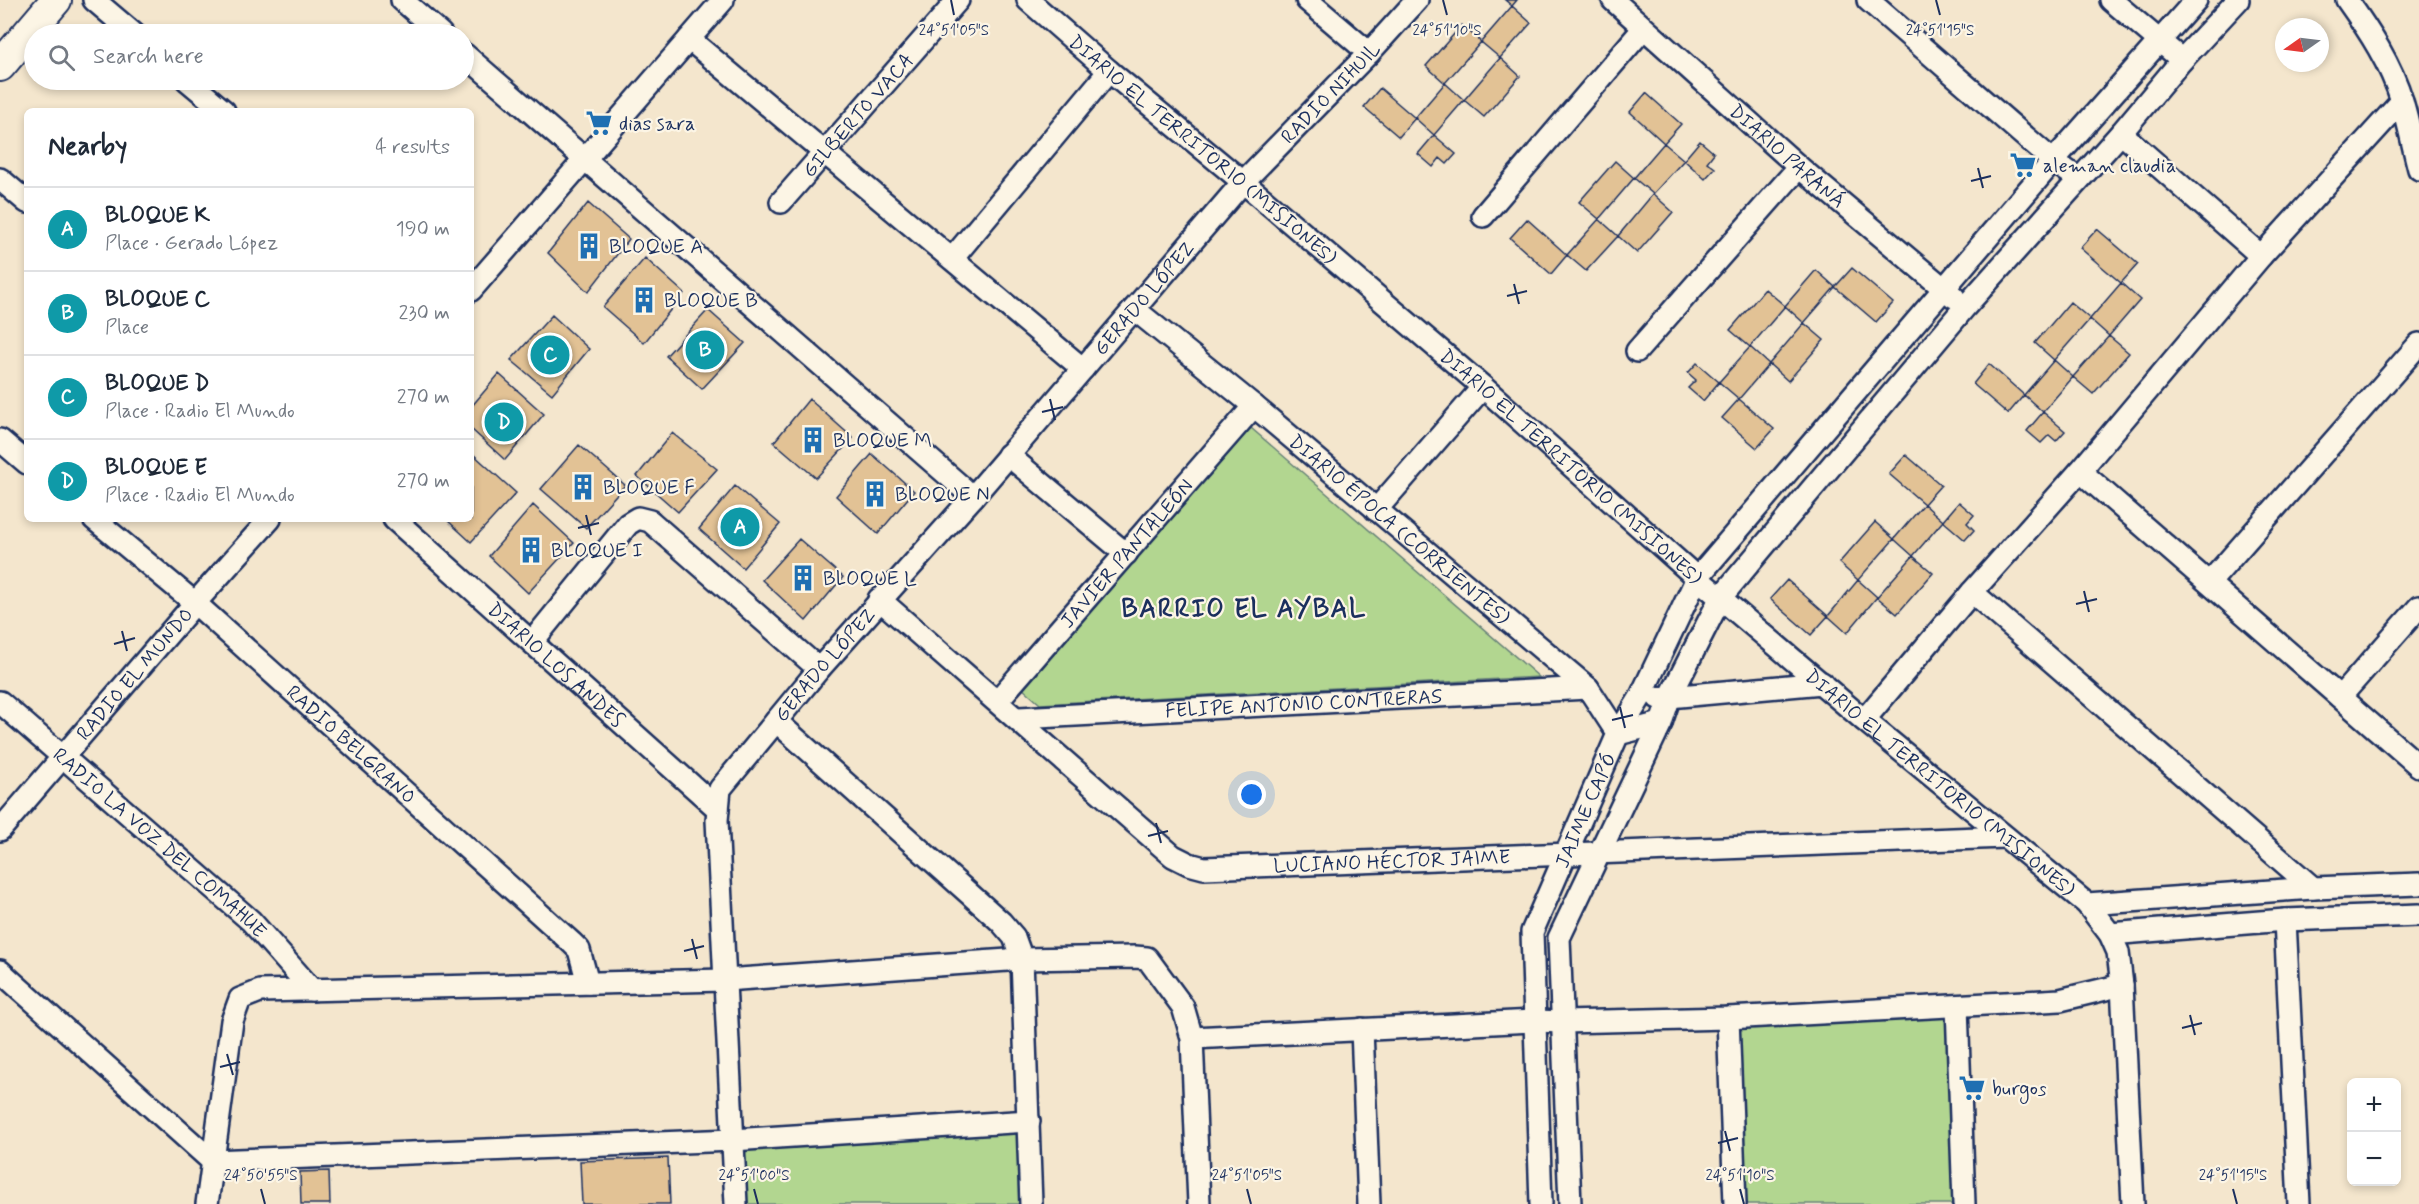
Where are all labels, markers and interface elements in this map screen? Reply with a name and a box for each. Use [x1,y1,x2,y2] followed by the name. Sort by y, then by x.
[2275,18,2329,72] north arrow
[919,21,989,41] text: 24°51'05"S
[1412,21,1482,41] text: 24°51'10"S
[1906,21,1974,41] text: 24°51'15"S
[24,24,474,90] search box
[1062,29,1342,271] street label: DIARIO EL TERRITORIO (MISIONES)
[1275,37,1388,150] street label: RADIO NIHUIL
[45,41,78,74] icon: search
[93,43,204,71] text: Search here
[797,48,920,184] street label: GILBERTO VACA
[1723,99,1850,215] street label: DIARIO PARANÁ
[584,108,614,138] supermarket icon: dias sara
[619,111,695,138] place label: dias sara
[48,130,127,164] text: Nearby
[375,134,450,161] text: 4 results
[2008,150,2038,180] supermarket icon: aleman claudia
[2043,153,2176,180] place label: aleman claudia
[105,202,210,230] text: BLOQUE K
[61,216,74,243] text: A
[396,216,450,243] text: 190 m
[105,230,278,257] text: Place · Gerado López
[574,231,604,261] building icon: BLOQUE A
[609,234,703,261] place label: BLOQUE A
[1088,236,1201,362] street label: GERADO LÓPEZ
[629,285,659,315] building icon: BLOQUE B
[105,286,210,314] text: BLOQUE C
[664,288,758,315] place label: BLOQUE B
[61,300,74,327] text: B
[398,300,450,327] text: 230 m
[105,314,149,341] text: Place
[686,328,724,372] pin: B
[530,332,570,378] pin: C
[1433,343,1708,591] street label: DIARIO EL TERRITORIO (MISIONES)
[105,370,209,398] text: BLOQUE D
[60,384,75,411] text: C
[397,384,450,411] text: 270 m
[105,398,295,425] text: Place · Radio El Mundo
[484,400,524,444] pin: D
[798,425,828,455] building icon: BLOQUE M
[833,428,932,455] place label: BLOQUE M
[1282,429,1515,631] street label: DIARIO ÉPOCA (CORRIENTES)
[105,454,207,482] text: BLOQUE E
[61,468,74,495] text: D
[397,468,450,495] text: 270 m
[568,472,598,502] building icon: BLOQUE F
[1055,473,1200,634] street label: JAVIER PANTALEÓN
[603,475,695,502] place label: BLOQUE F
[860,479,890,509] building icon: BLOQUE N
[105,482,295,509] text: Place · Radio El Mundo
[895,482,989,509] place label: BLOQUE N
[720,504,760,550] pin: A
[516,535,546,565] building icon: BLOQUE I
[551,538,643,565] place label: BLOQUE I
[788,563,818,593] building icon: BLOQUE L
[823,566,917,593] place label: BLOQUE L
[1121,593,1367,627] district label: BARRIO EL AYBAL
[481,597,630,734] street label: DIARIO LOS ANDES
[71,603,200,747] street label: RADIO EL MUNDO
[769,603,882,728] street label: GERADO LÓPEZ
[1799,664,2080,904] street label: DIARIO EL TERRITORIO (MISIONES)
[280,680,421,811] street label: RADIO BELGRANO
[1164,684,1443,725] street label: FELIPE ANTONIO CONTRERAS
[47,742,272,944] street label: RADIO LA VOZ DEL COMAHUE
[1549,749,1623,873] street label: JAIME CAPÓ
[1237,780,1266,809] your location
[1273,844,1511,880] street label: LUCIANO HÉCTOR JAIME
[1957,1073,1987,1103] supermarket icon: burgos
[1992,1076,2047,1104] place label: burgos
[2347,1078,2401,1186] map controls
[2347,1078,2401,1132] button: +
[2347,1132,2401,1186] button: −
[224,1166,298,1186] text: 24°50'55"S
[719,1166,789,1186] text: 24°51'00"S
[1212,1166,1282,1186] text: 24°51'05"S
[1705,1166,1775,1186] text: 24°51'10"S
[2199,1166,2267,1186] text: 24°51'15"S

